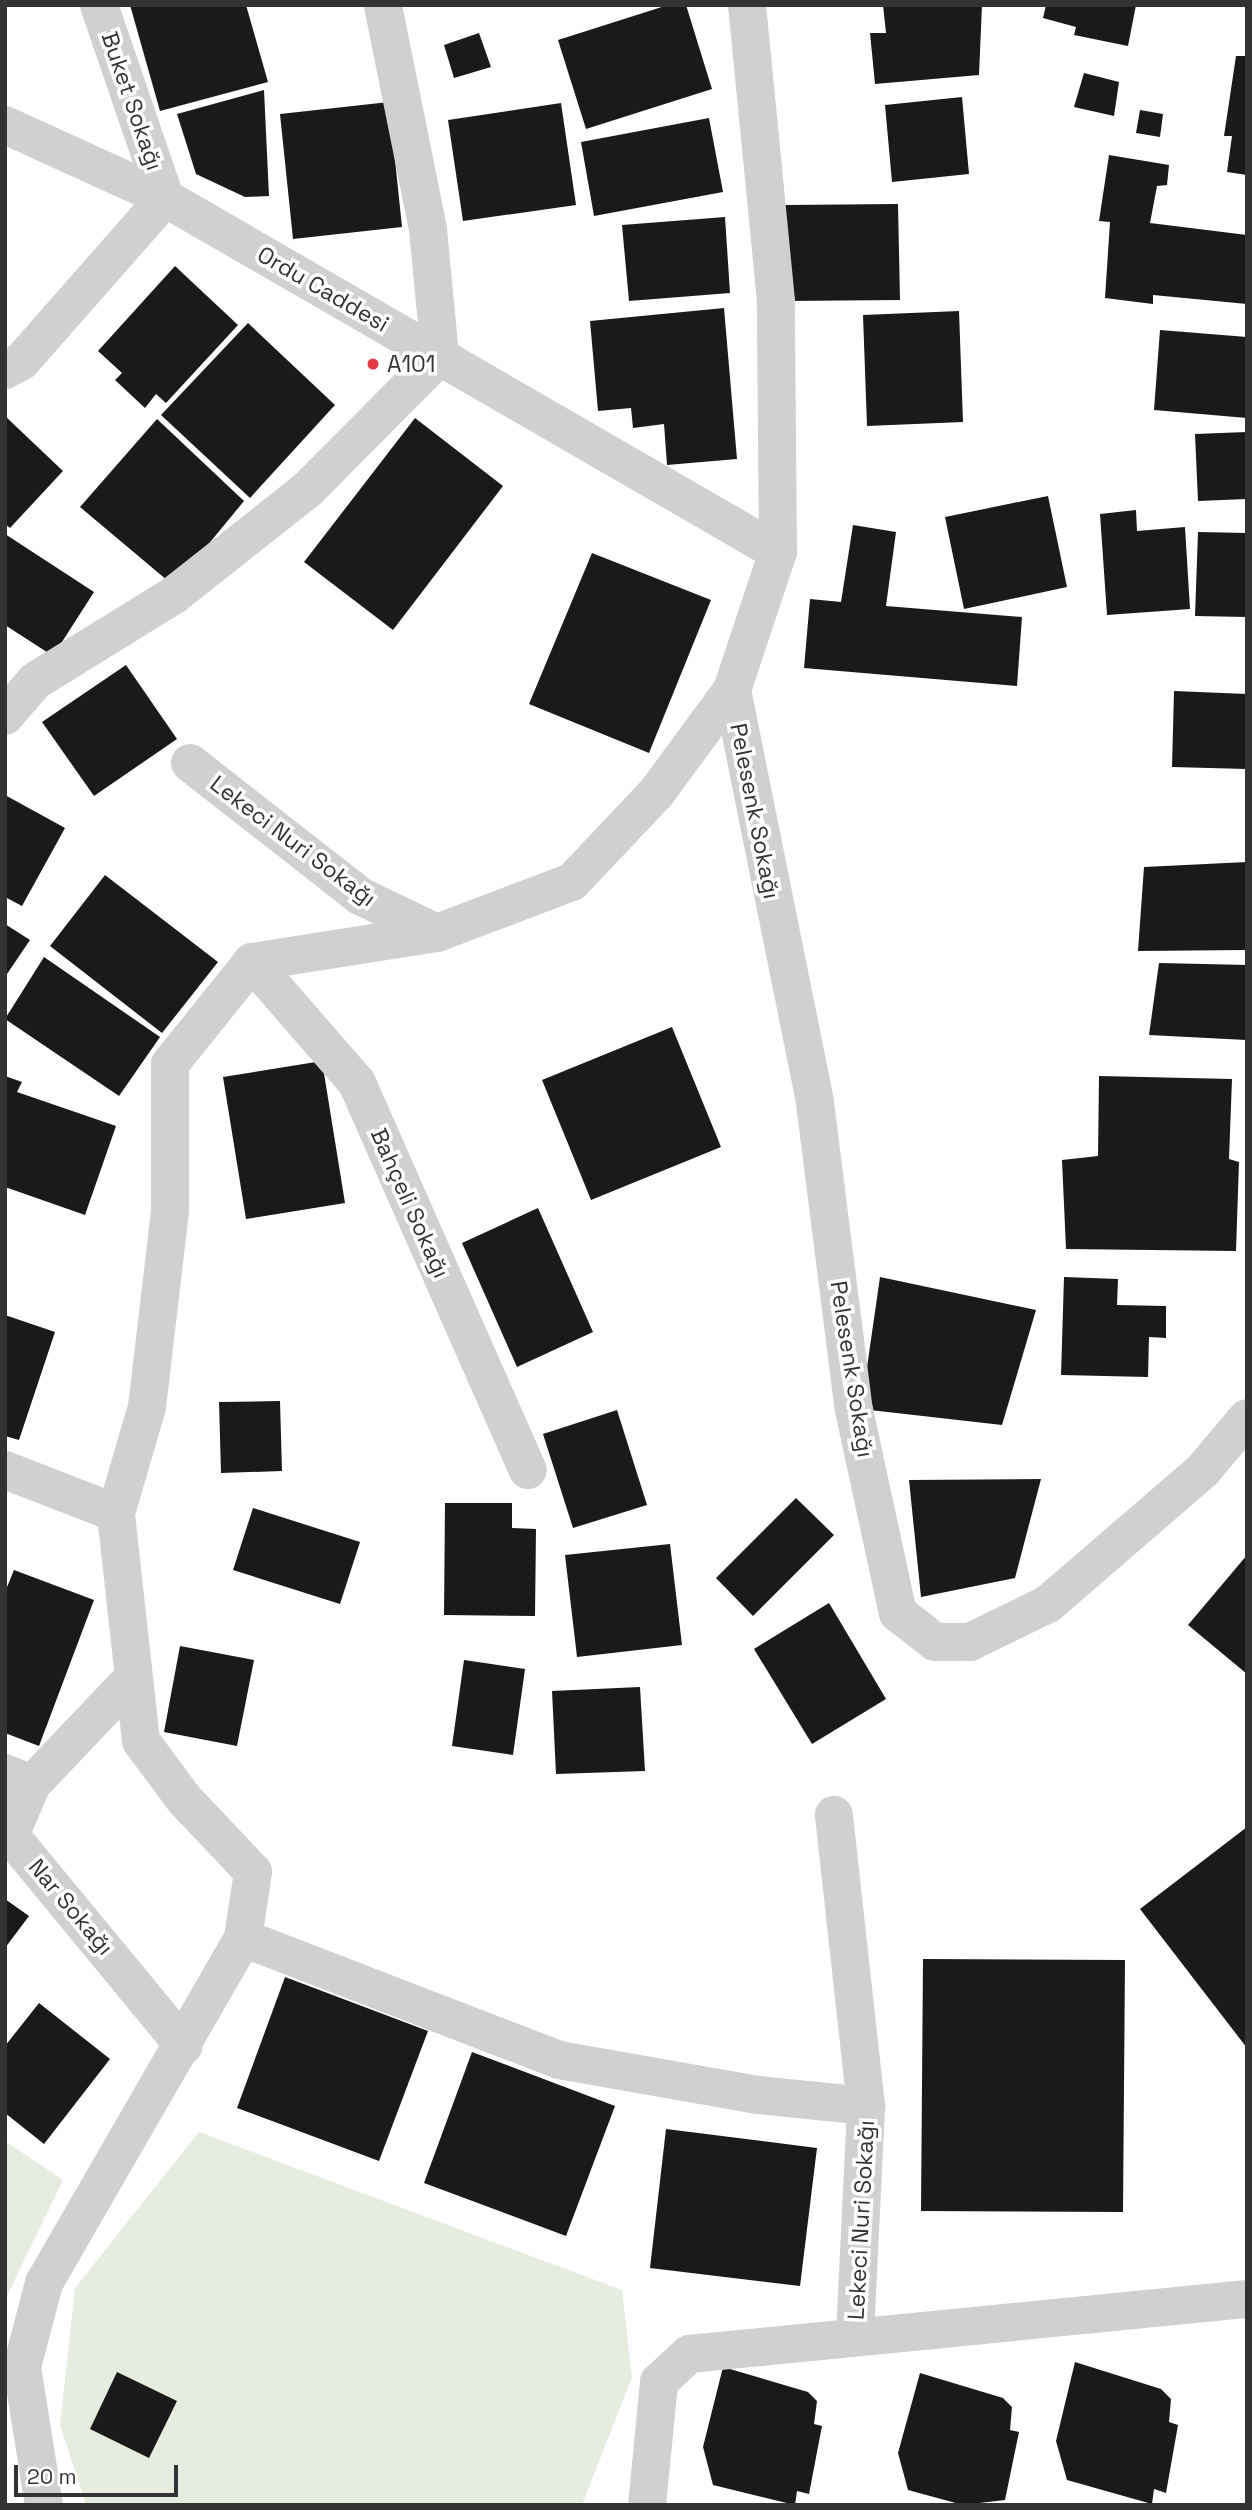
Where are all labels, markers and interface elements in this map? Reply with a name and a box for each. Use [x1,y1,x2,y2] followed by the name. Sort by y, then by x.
[95,28,169,174] street label: Buket Sokağı
[252,240,394,338] street label: Ordu Caddesi
[387,350,435,378] place label: A101
[365,356,381,372] marker: A101
[724,721,786,901] street label: Pelesenk Sokağı
[205,770,381,912] street label: Lekeci Nuri Sokağı
[365,1124,455,1282] street label: Bahçeli Sokağı
[824,1279,880,1459] street label: Pelesenk Sokağı
[23,1853,119,1961] street label: Nar Sokağı
[842,2119,880,2321] street label: Lekeci Nuri Sokağı
[18,2450,182,2494] scale bar
[27,2463,77,2490] text: 20 m

